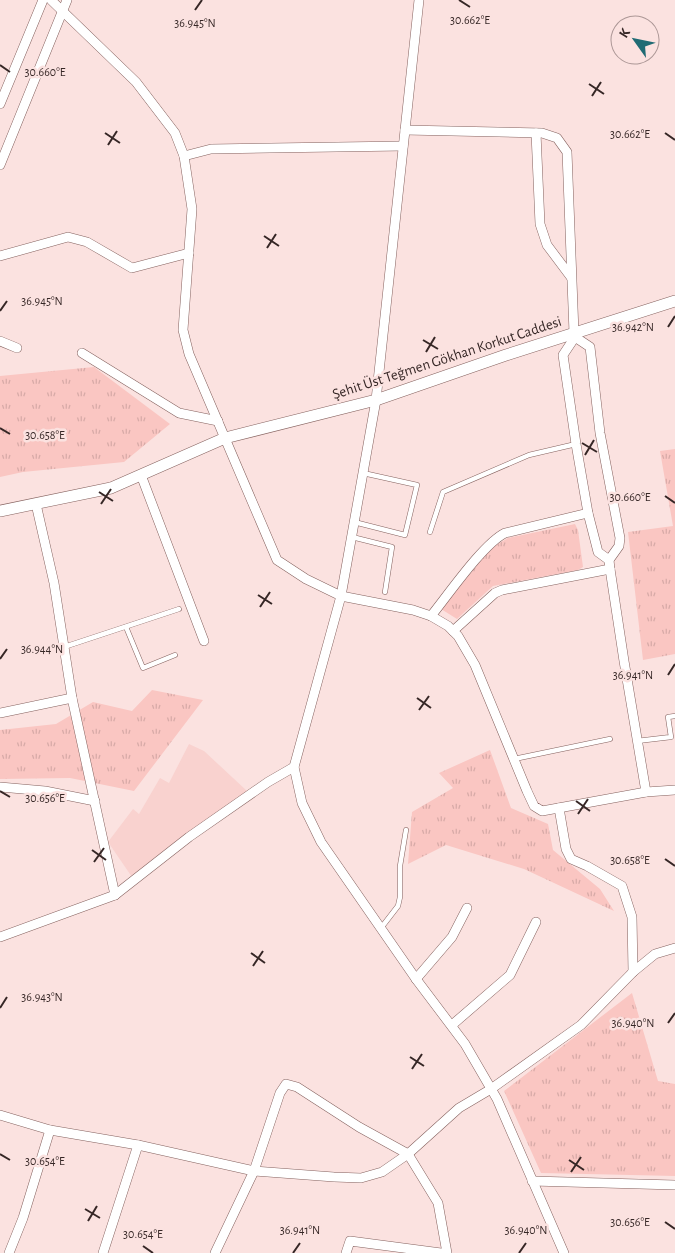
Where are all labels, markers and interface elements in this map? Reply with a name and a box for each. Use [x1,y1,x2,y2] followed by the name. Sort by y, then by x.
[450,14,490,26] text: 30.662°E
[610,15,660,65] north arrow
[174,17,216,29] text: 36.945°N
[617,26,633,41] text: K
[25,66,66,78] text: 30.660°E
[610,128,650,140] text: 30.662°E
[21,295,63,307] text: 36.945°N
[330,312,563,402] street label: Şehit Üst Teğmen Gökhan Korkut Caddesi
[612,321,654,333] text: 36.942°N
[25,429,65,441] text: 30.658°E
[610,491,651,503] text: 30.660°E
[21,643,63,655] text: 36.944°N
[613,669,653,681] text: 36.941°N
[25,792,65,804] text: 30.656°E
[610,854,650,866] text: 30.658°E
[21,991,63,1003] text: 36.943°N
[612,1017,654,1029] text: 36.940°N
[25,1155,65,1167] text: 30.654°E
[610,1216,650,1228] text: 30.656°E
[280,1224,320,1236] text: 36.941°N
[505,1224,547,1236] text: 36.940°N
[123,1228,163,1240] text: 30.654°E

